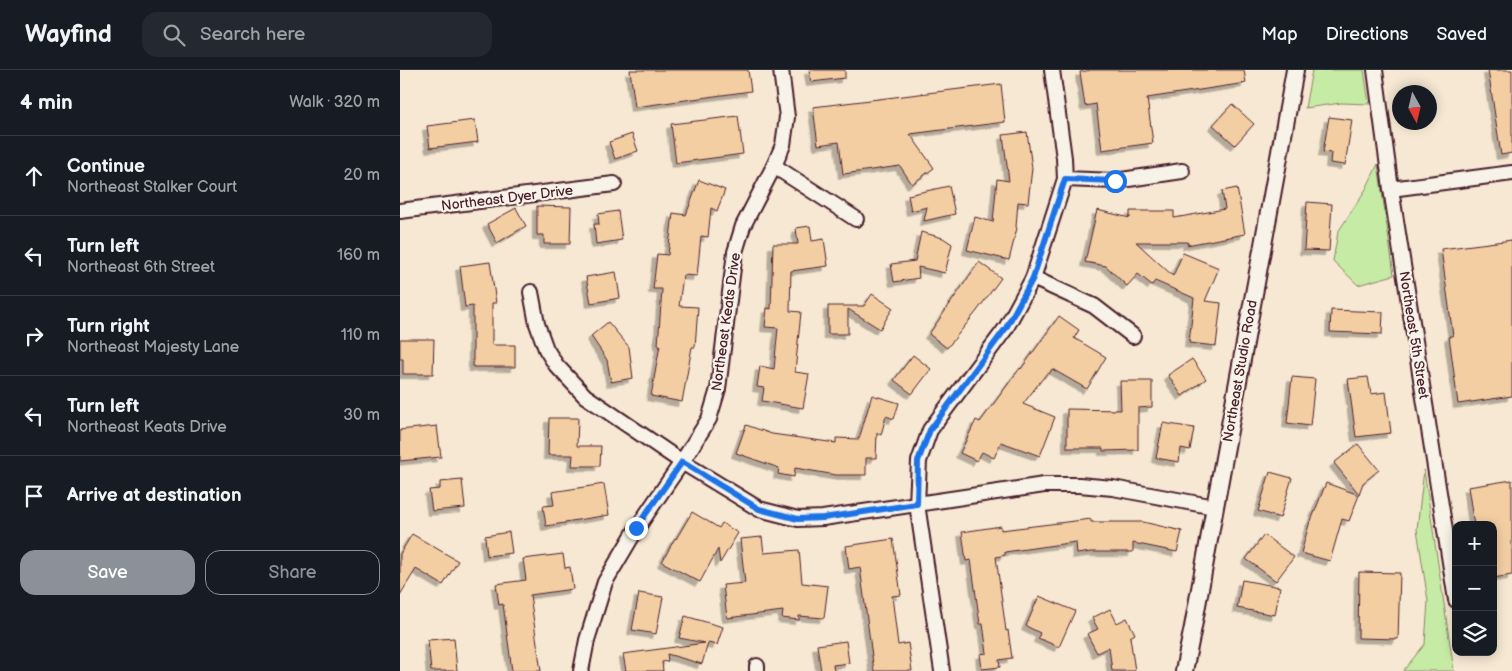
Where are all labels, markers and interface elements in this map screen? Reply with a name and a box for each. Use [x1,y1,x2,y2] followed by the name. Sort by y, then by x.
[142,12,492,57] search box
[25,20,112,49] text: Wayfind
[160,21,188,49] icon: search
[200,23,305,46] text: Search here
[1262,24,1298,45] text: Map
[1326,24,1408,45] text: Directions
[1436,24,1487,45] text: Saved
[1392,85,1437,130] north arrow
[20,90,73,115] text: 4 min
[289,93,380,112] text: Walk · 320 m
[67,155,145,178] text: Continue
[20,162,48,190] icon: ahead
[344,166,380,185] text: 20 m
[1104,170,1127,193] route start
[67,178,237,197] text: Northeast Stalker Court
[440,181,574,215] street label: Northeast Dyer Drive
[67,235,139,258] text: Turn left
[20,242,48,270] icon: left
[337,246,380,265] text: 160 m
[708,252,744,392] street label: Northeast Keats Drive
[67,258,215,277] text: Northeast 6th Street
[1396,270,1433,401] street label: Northeast 5th Street
[1219,299,1261,443] street label: Northeast Studio Road
[67,315,150,338] text: Turn right
[20,322,48,350] icon: right
[341,326,380,345] text: 110 m
[67,338,239,357] text: Northeast Majesty Lane
[67,395,139,418] text: Turn left
[20,402,48,430] icon: left
[343,406,380,425] text: 30 m
[67,418,227,437] text: Northeast Keats Drive
[20,482,48,510] icon: arrive
[67,484,242,507] text: Arrive at destination
[625,517,648,540] route end
[1452,521,1497,656] map controls
[1452,521,1497,566] button: +
[20,550,195,595] button: Save
[205,550,380,595] button: Share
[1452,566,1497,611] button: −
[1452,611,1497,656] button: layers

